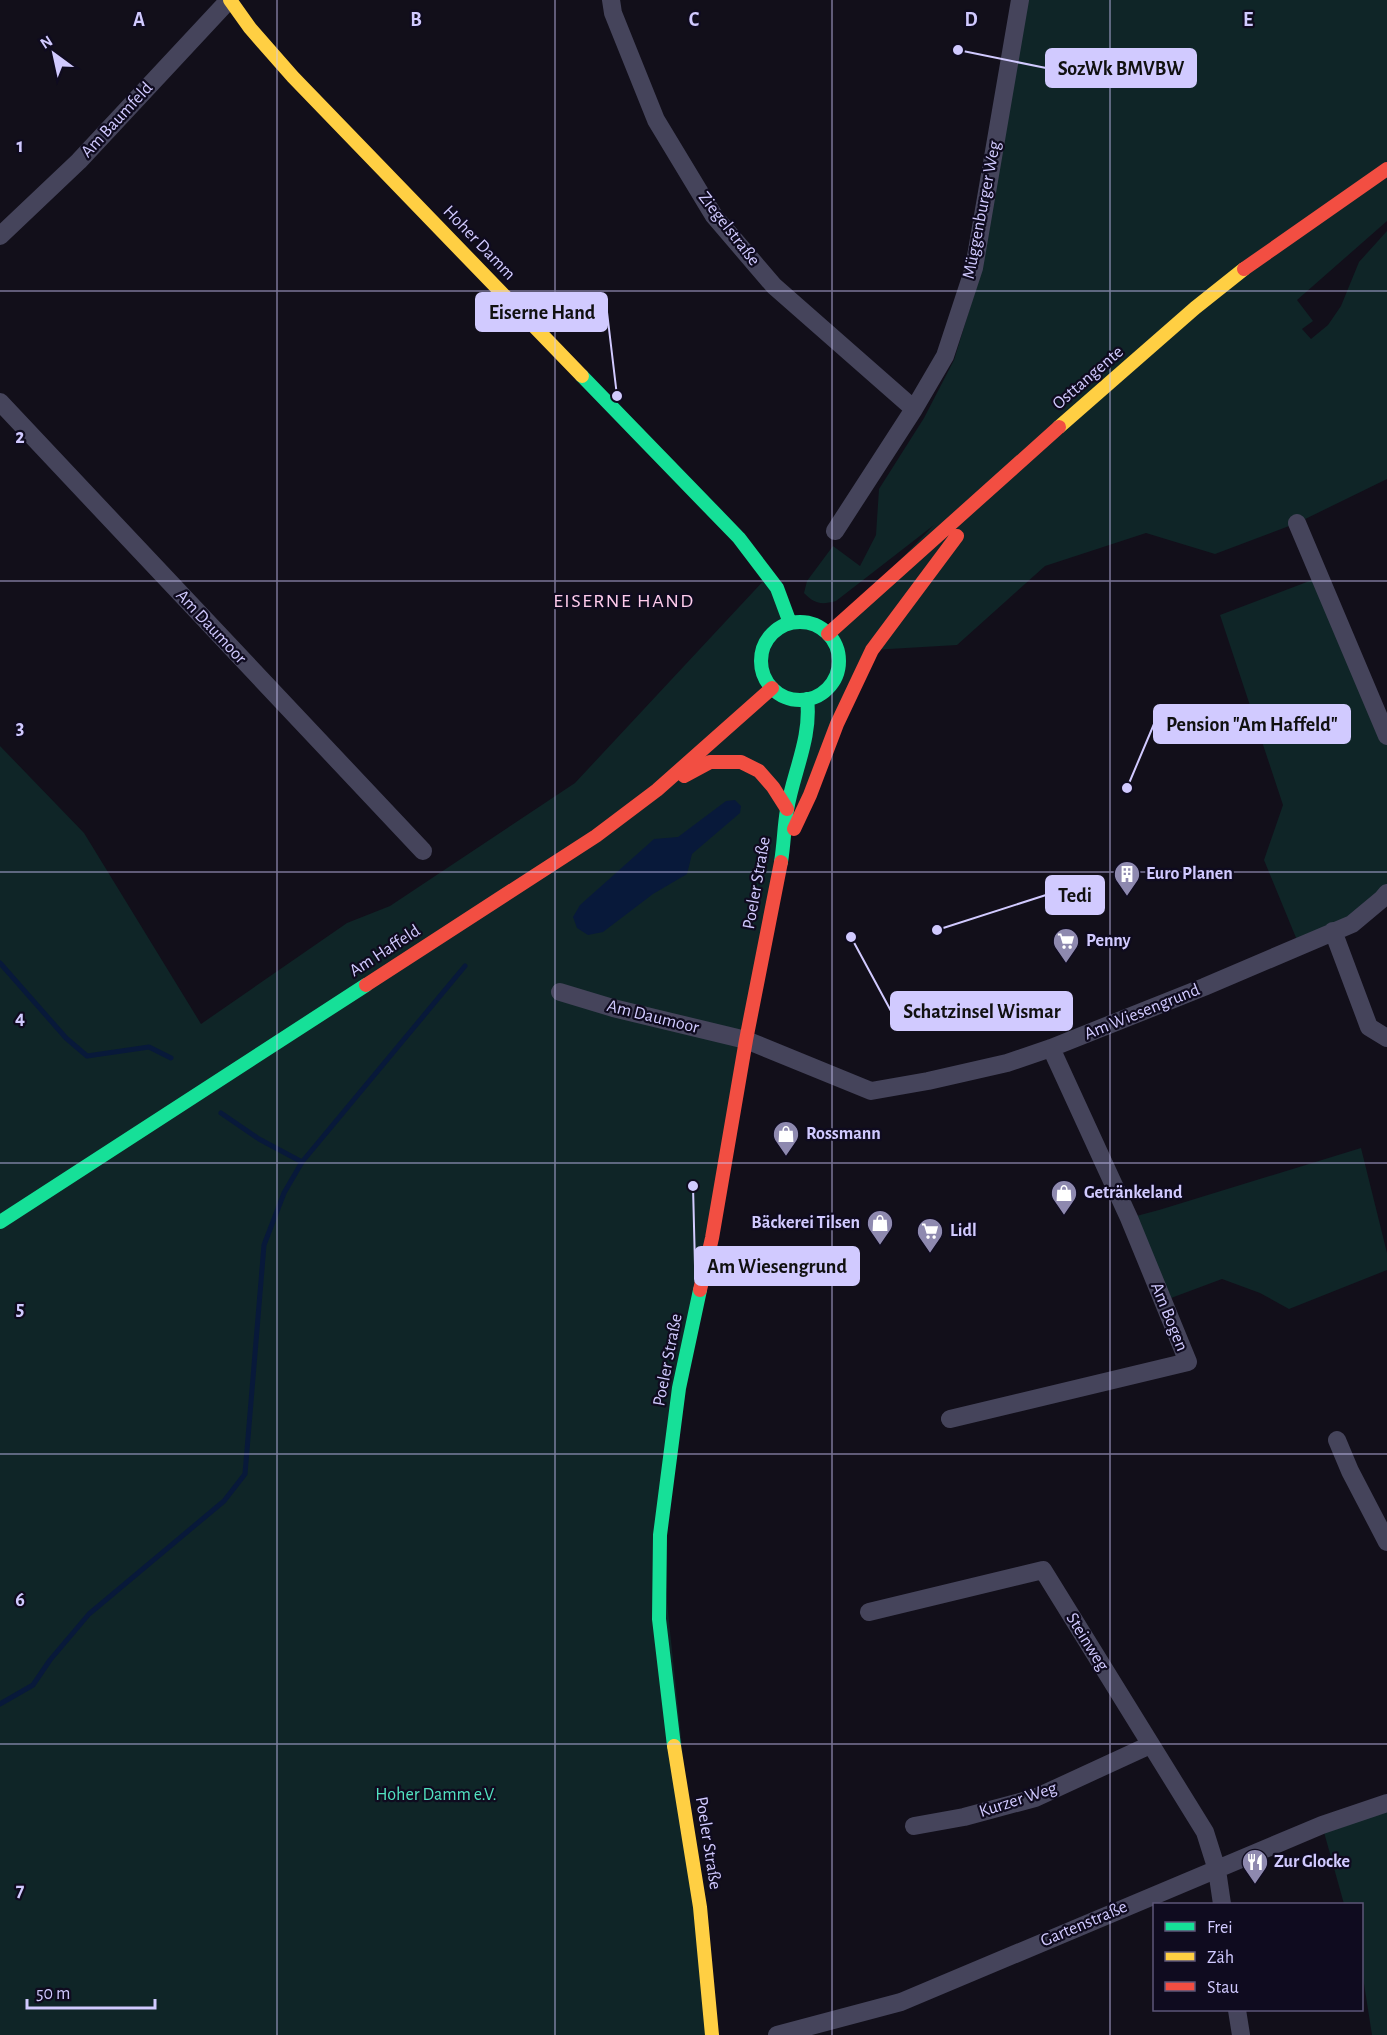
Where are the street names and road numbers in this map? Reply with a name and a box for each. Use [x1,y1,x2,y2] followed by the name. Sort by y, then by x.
[78,79,156,161] street label: Am Baumfeld
[960,139,1004,281] street label: Müggenburger Weg
[695,189,763,269] street label: Ziegelstraße
[439,202,519,284] street label: Hoher Damm
[1049,343,1127,413] street label: Osttangente
[172,586,250,668] street label: Am Daumoor
[740,835,774,931] street label: Poeler Straße
[346,922,424,980] street label: Am Haffeld
[1082,981,1202,1043] street label: Am Wiesengrund
[605,997,701,1037] street label: Am Daumoor
[1147,1280,1191,1354] street label: Am Bogen
[650,1312,686,1408] street label: Poeler Straße
[1062,1610,1112,1674] street label: Steinweg
[977,1779,1059,1821] street label: Kurzer Weg
[692,1795,724,1891] street label: Poeler Straße
[1038,1898,1130,1950] street label: Gartenstraße

